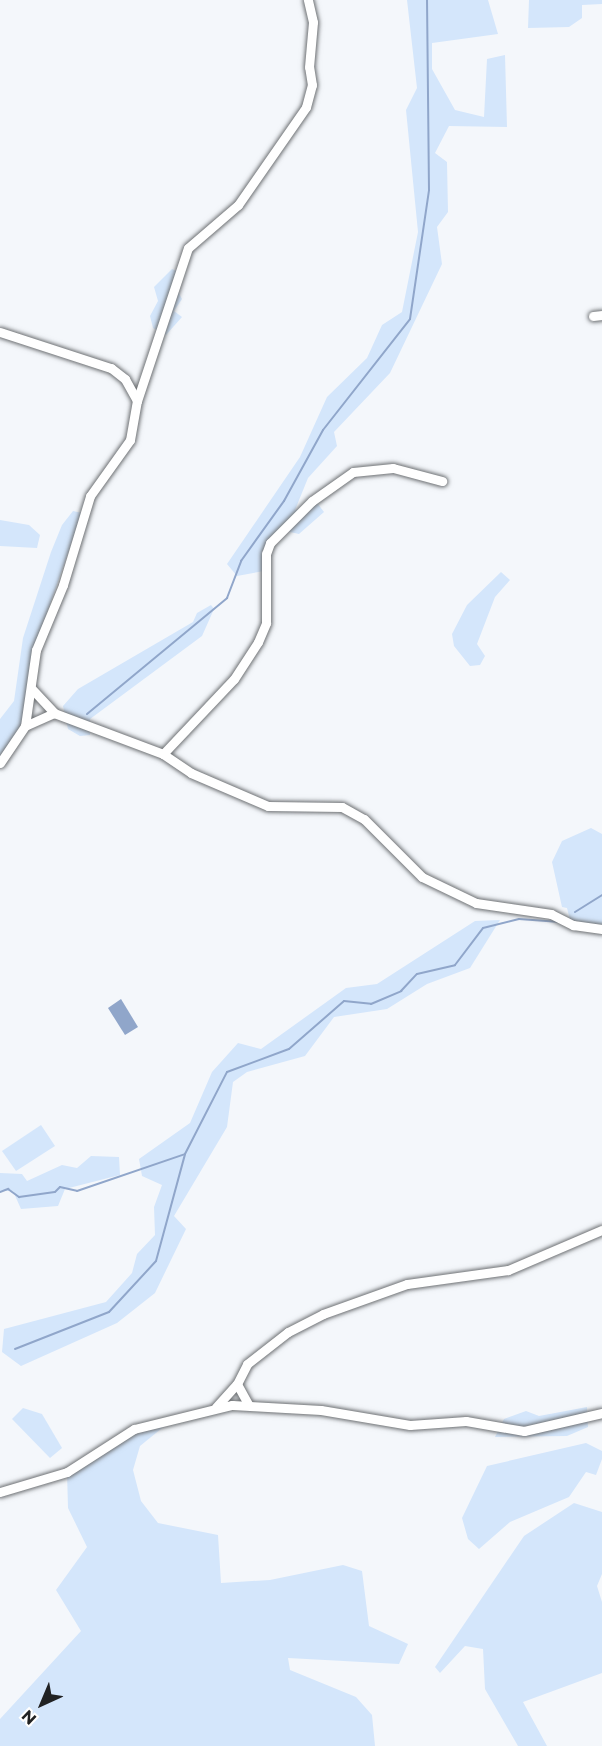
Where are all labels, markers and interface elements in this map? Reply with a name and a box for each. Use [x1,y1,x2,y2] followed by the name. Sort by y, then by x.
[12,1674,72,1734] north arrow
[18,1706,40,1729] text: N

